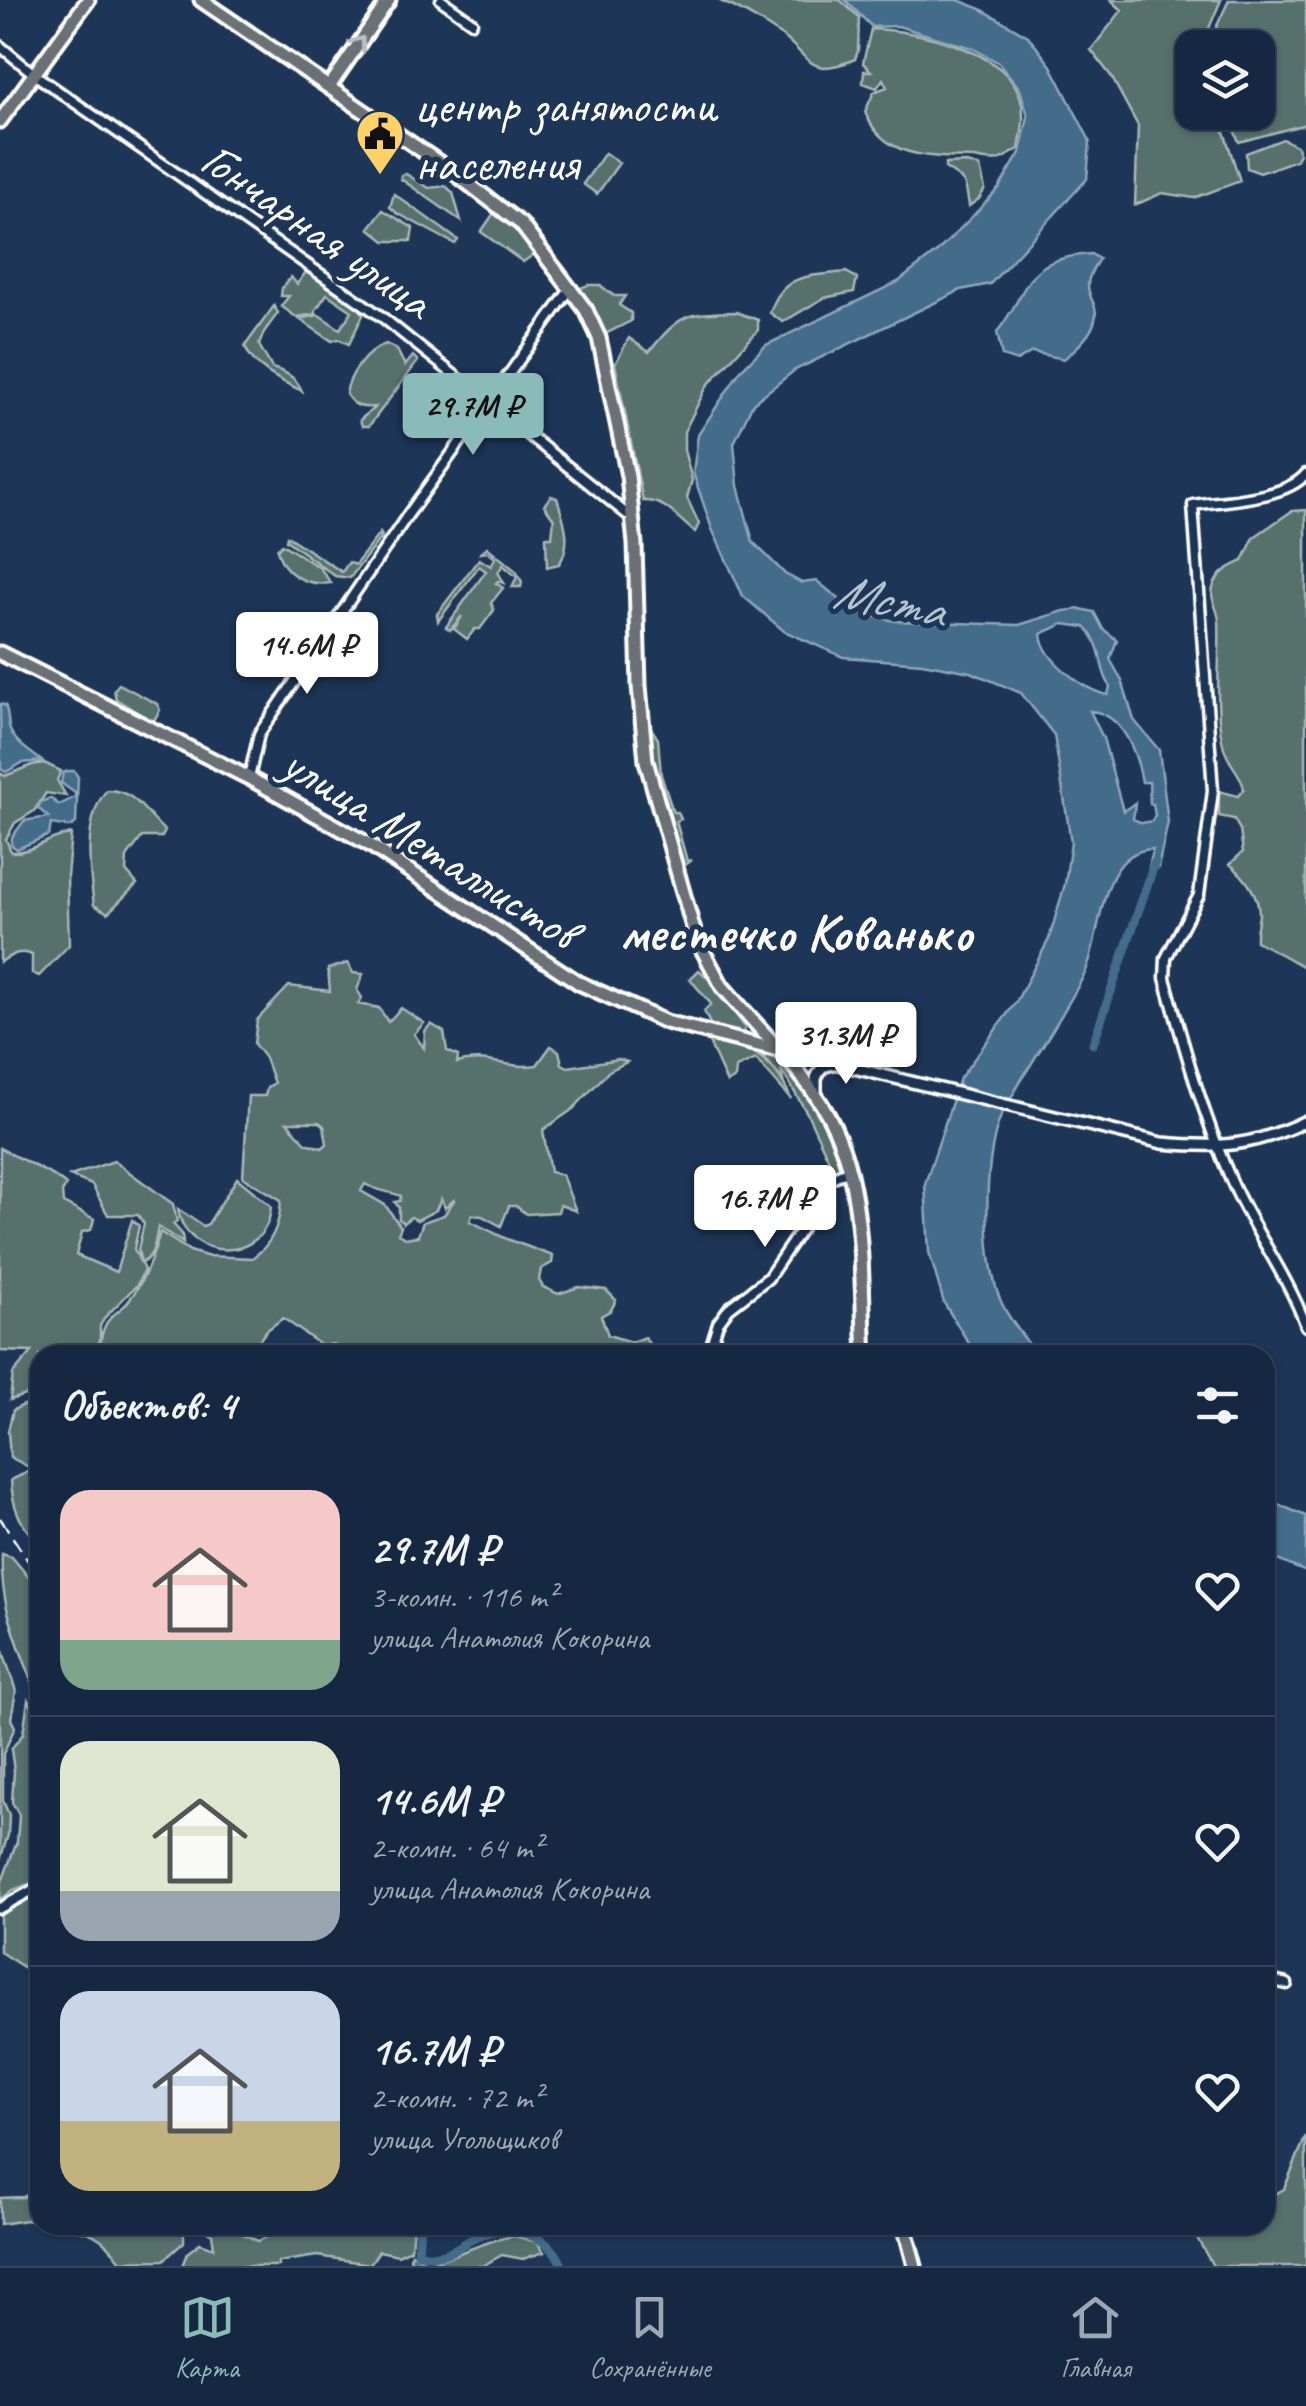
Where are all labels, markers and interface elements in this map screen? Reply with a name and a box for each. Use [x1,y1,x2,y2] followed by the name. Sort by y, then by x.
[1175,30,1275,130] map controls
[1175,30,1275,130] button: layers
[347,36,365,55] one-way arrow
[415,74,719,195] place label: центр занятости населения
[354,108,406,176] public building icon: центр занятости населения
[189,127,447,334] street label: Гончарная улица
[381,373,565,458] pin: 29.7M ₽
[425,385,521,426] text: 29.7M ₽
[828,557,954,644] water label: Мста
[215,612,399,697] pin: 14.6M ₽
[258,624,356,665] text: 14.6M ₽
[268,730,596,967] street label: улица Металлистов
[619,900,975,966] district label: местечко Кованько
[754,1002,938,1087] pin: 31.3M ₽
[797,1014,895,1055] text: 31.3M ₽
[673,1165,857,1250] pin: 16.7M ₽
[716,1177,814,1218] text: 16.7M ₽
[1190,1378,1245,1433] icon: filters
[60,1379,236,1432] text: Объектов: 4
[370,1523,497,1576] text: 29.7M ₽
[140,1530,260,1650] icon: home
[1190,1563,1245,1618] icon: heart
[370,1576,557,1617] text: 3-комн. · 116 m²
[370,1617,649,1658] text: улица Анатолия Кокорина
[370,1774,498,1827] text: 14.6M ₽
[140,1781,260,1901] icon: home
[1190,1814,1245,1869] icon: heart
[370,1827,542,1868] text: 2-комн. · 64 m²
[370,1868,649,1909] text: улица Анатолия Кокорина
[370,2024,498,2077] text: 16.7M ₽
[140,2031,260,2151] icon: home
[1190,2064,1245,2119] icon: heart
[370,2077,542,2118] text: 2-комн. · 72 m²
[370,2118,558,2159] text: улица Угольщиков
[175,2290,239,2385] tab: Карта
[589,2290,711,2385] tab: Сохранённые
[1061,2290,1131,2385] tab: Главная

